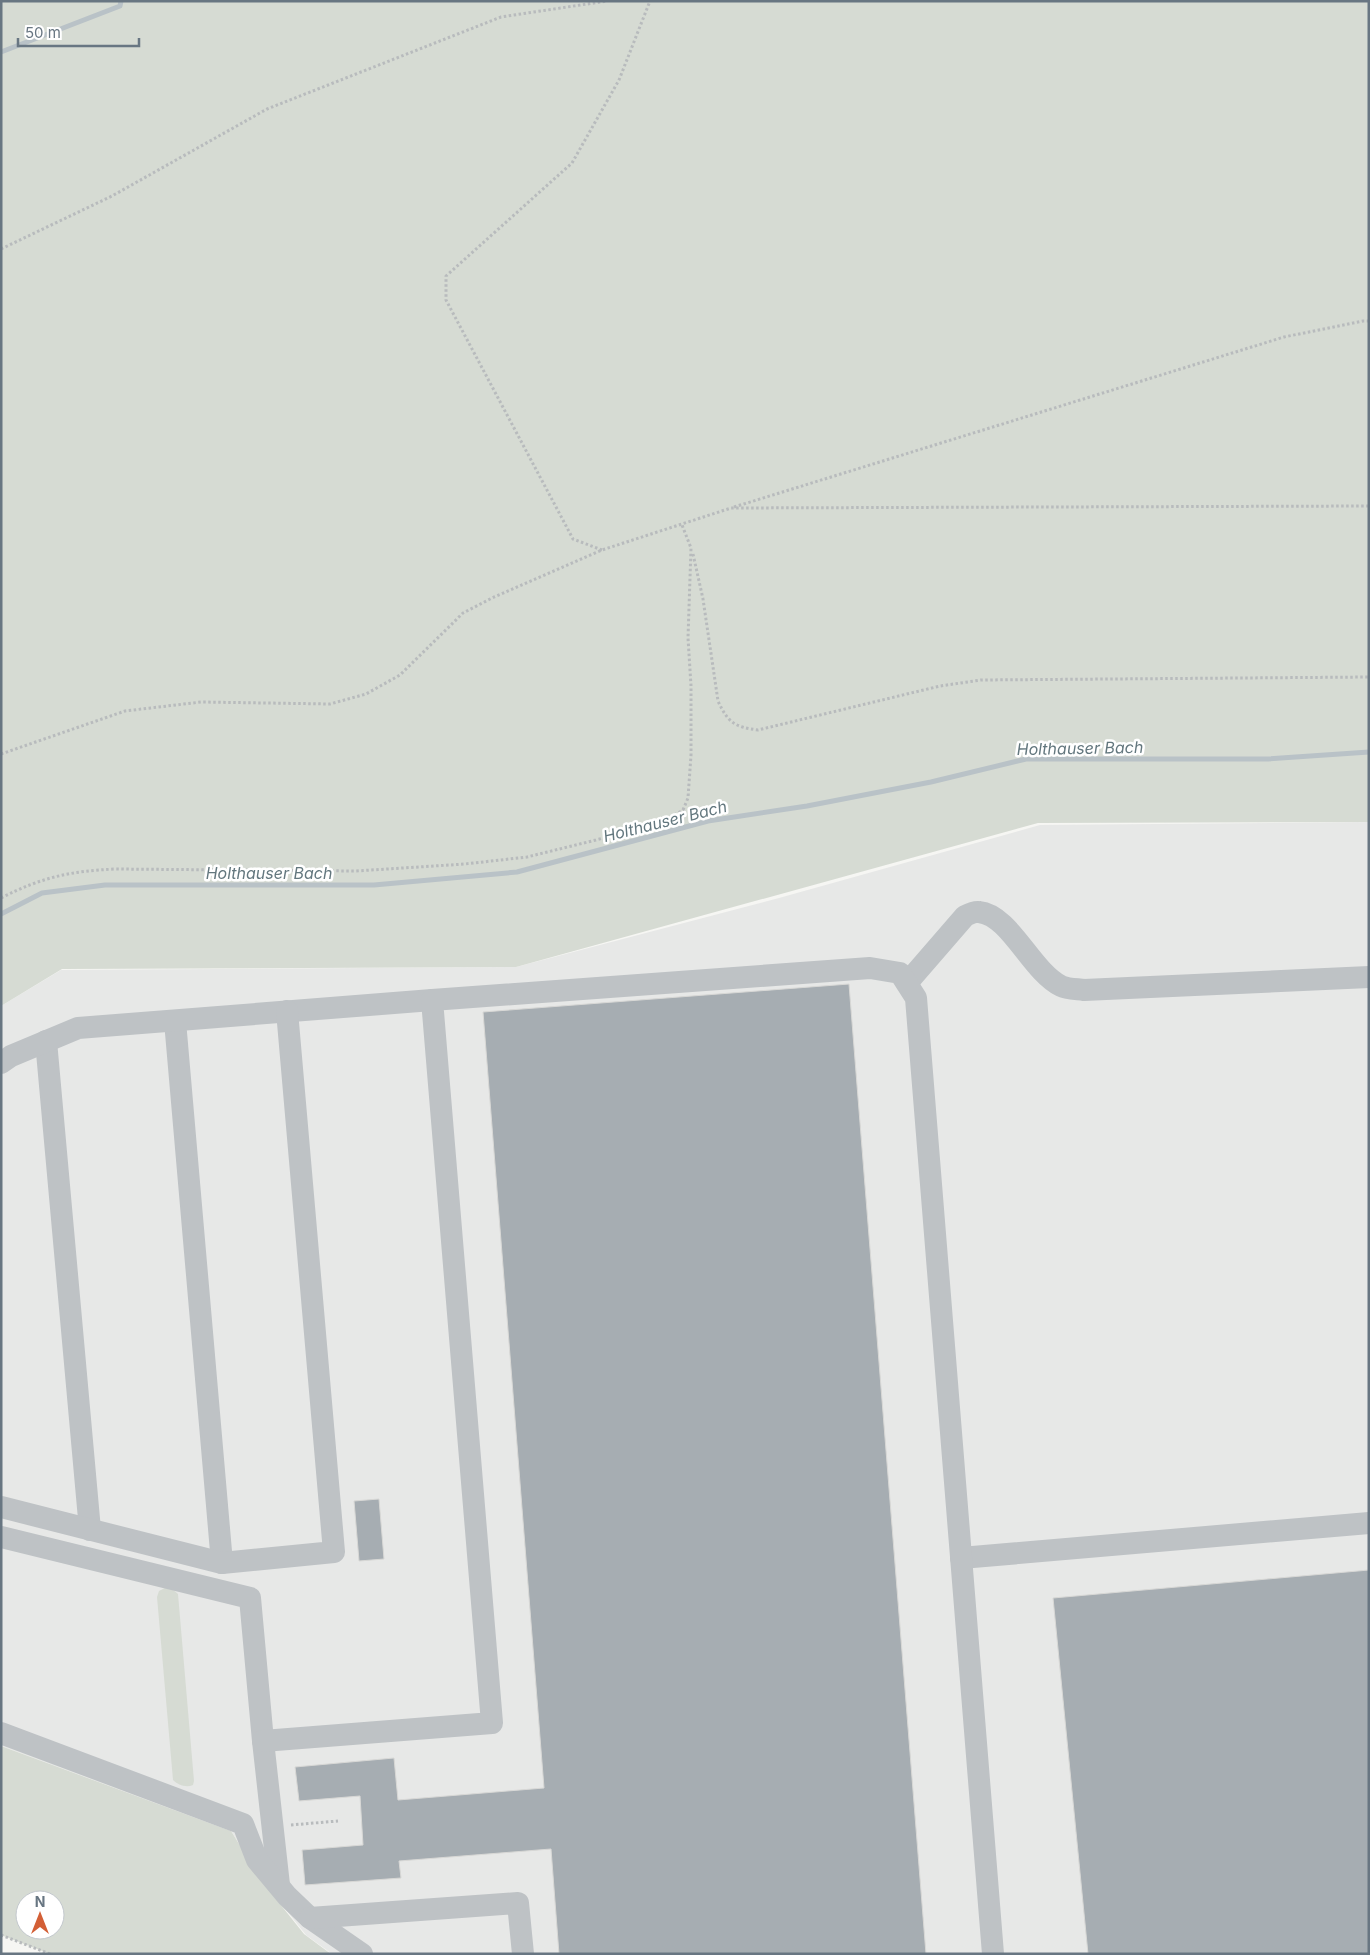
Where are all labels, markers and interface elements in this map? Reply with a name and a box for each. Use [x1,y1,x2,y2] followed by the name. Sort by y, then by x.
[18,15,139,47] scale bar
[25,23,61,42] text: 50 m
[1016,737,1144,759] water label: Holthauser Bach
[601,796,729,846] water label: Holthauser Bach
[206,863,332,883] water label: Holthauser Bach
[15,1890,65,1940] north arrow
[35,1893,45,1910] text: N

